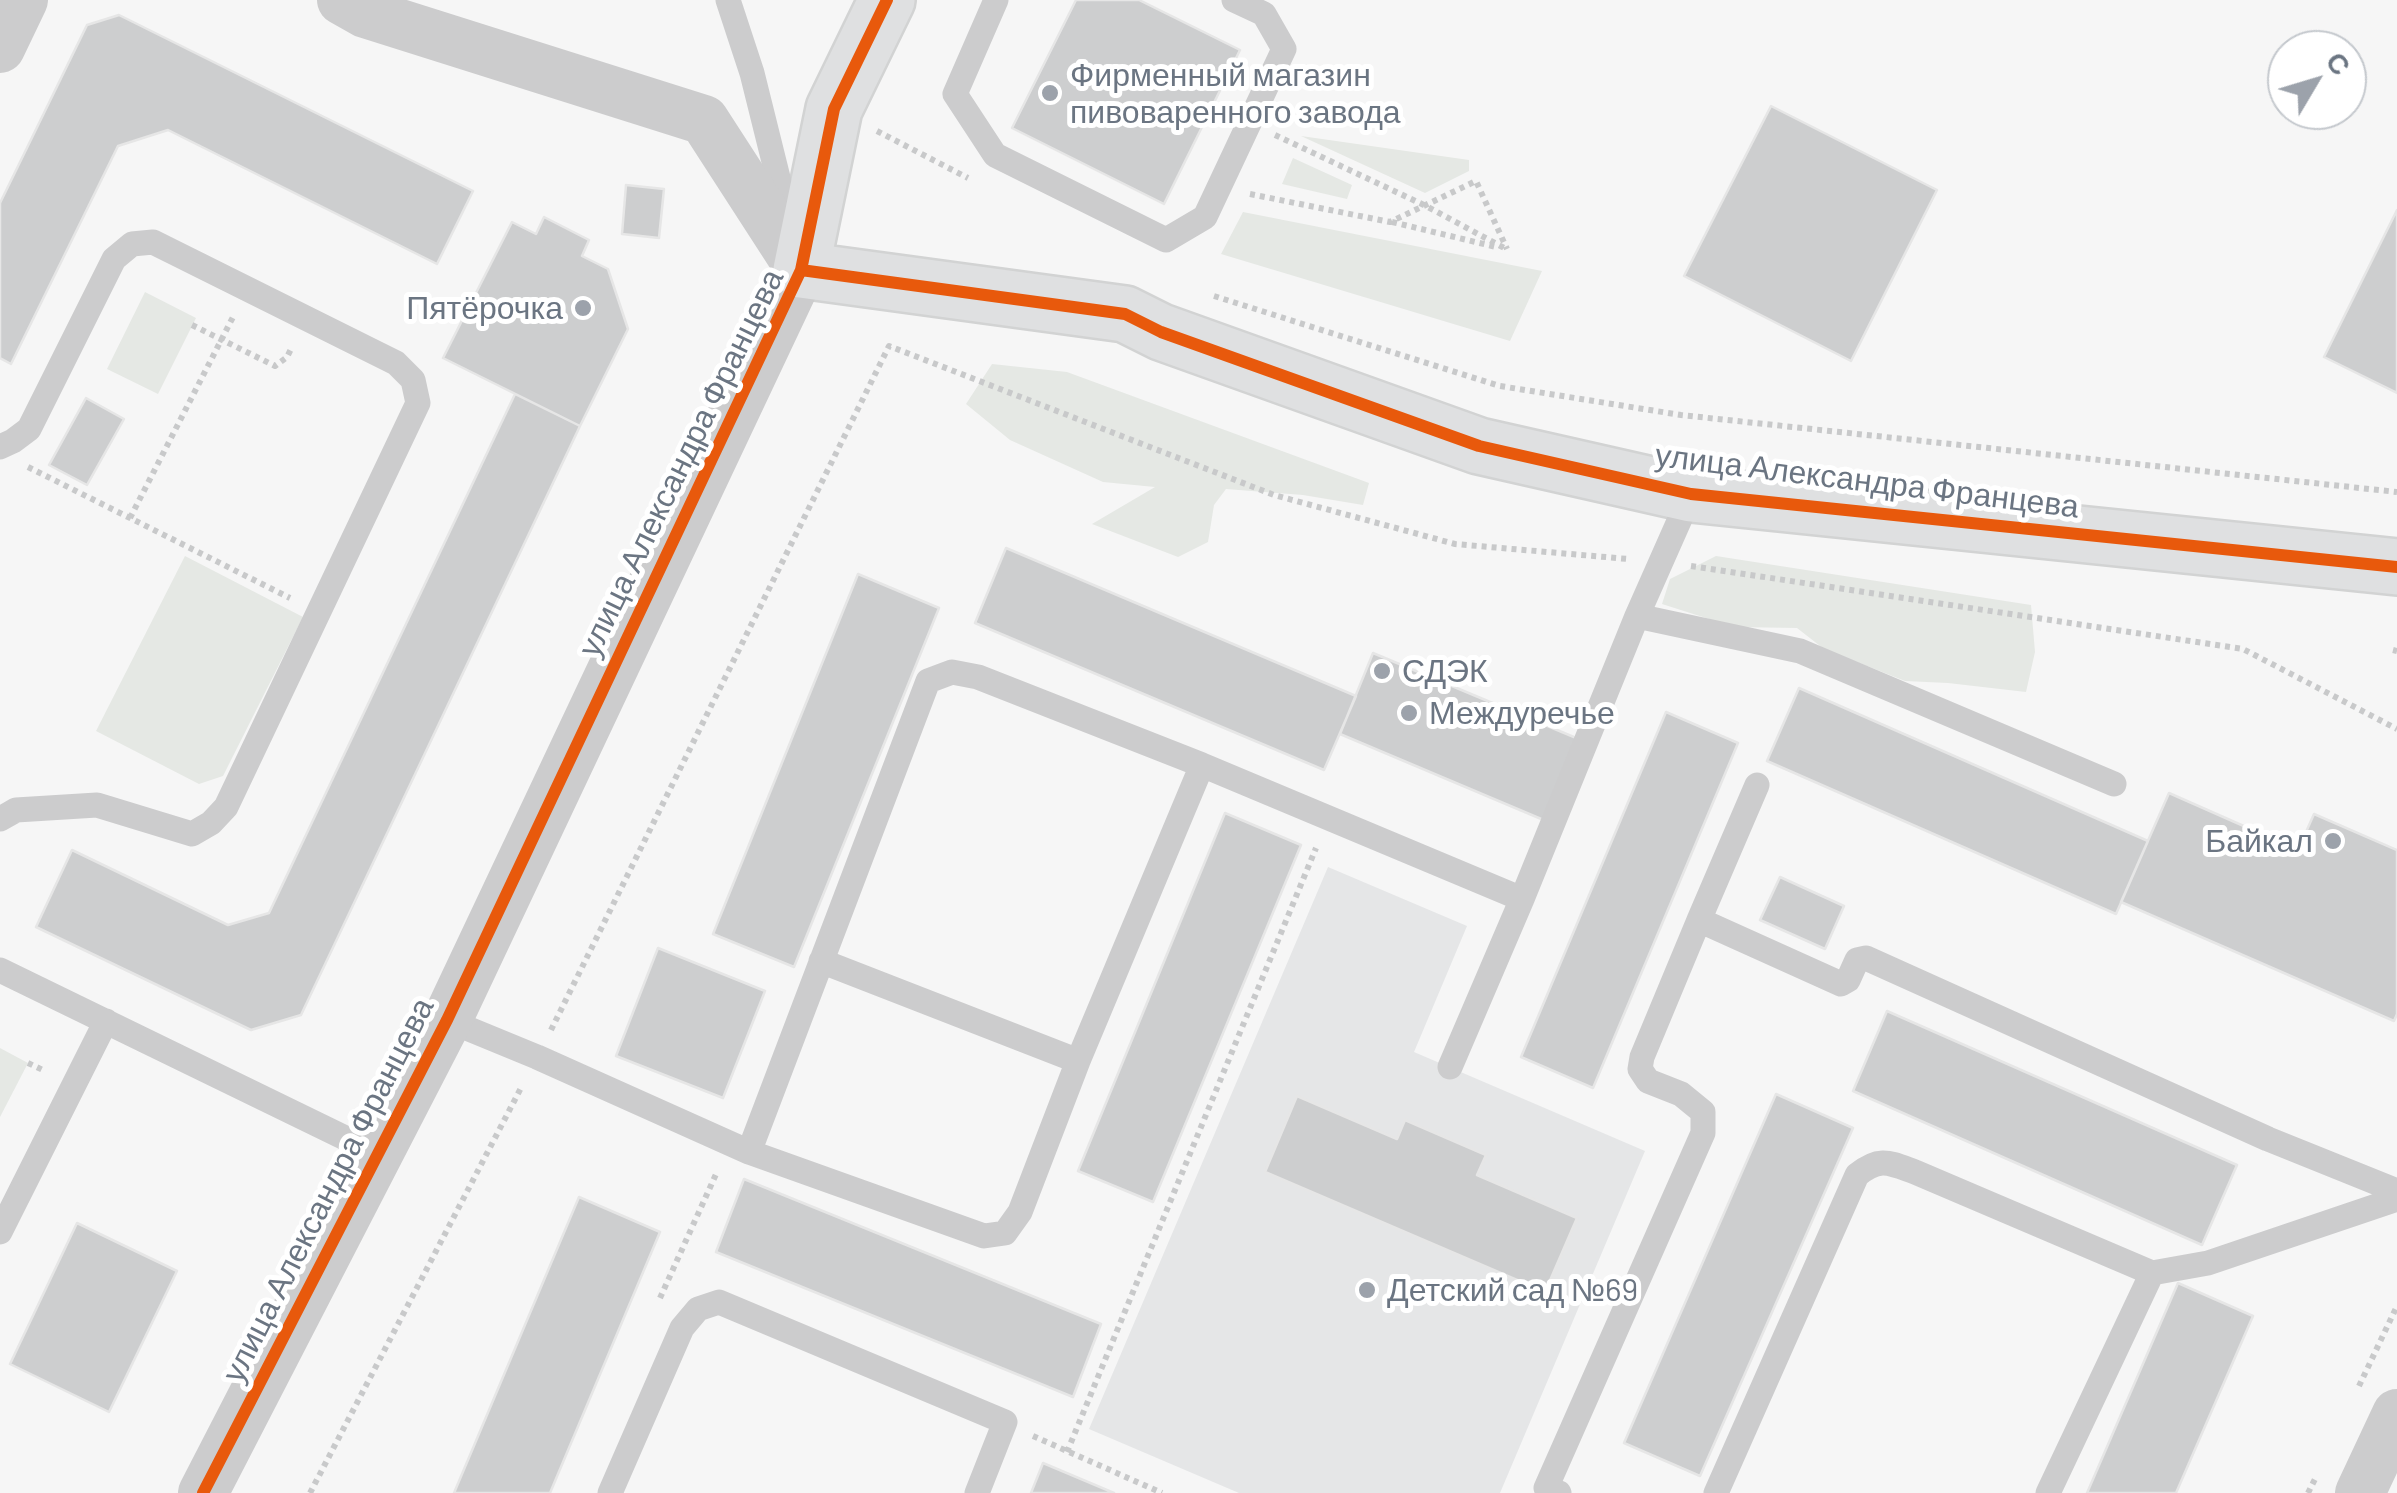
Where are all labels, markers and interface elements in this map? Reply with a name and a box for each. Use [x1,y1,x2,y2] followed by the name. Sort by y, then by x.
[2267,30,2367,130] north arrow
[2319,44,2359,81] text: С
[1070,56,1401,131] place label: Фирменный магазин пивоваренного завода
[1039,82,1061,104] marker: Фирменный магазин пивоваренного завода
[570,263,792,663] street label: улица Александра Францева
[406,289,563,327] place label: Пятёрочка
[572,297,594,319] marker: Пятёрочка
[1653,436,2081,526] street label: улица Александра Францева
[1402,652,1488,690] place label: СДЭК
[1371,660,1393,682] marker: СДЭК
[1429,694,1615,732] place label: Междуречье
[1398,702,1420,724] marker: Междуречье
[2205,822,2313,860] place label: Байкал
[2322,830,2344,852] marker: Байкал
[214,991,442,1389] street label: улица Александра Францева
[1387,1271,1638,1309] place label: Детский сад №69
[1356,1279,1378,1301] marker: Детский сад №69

